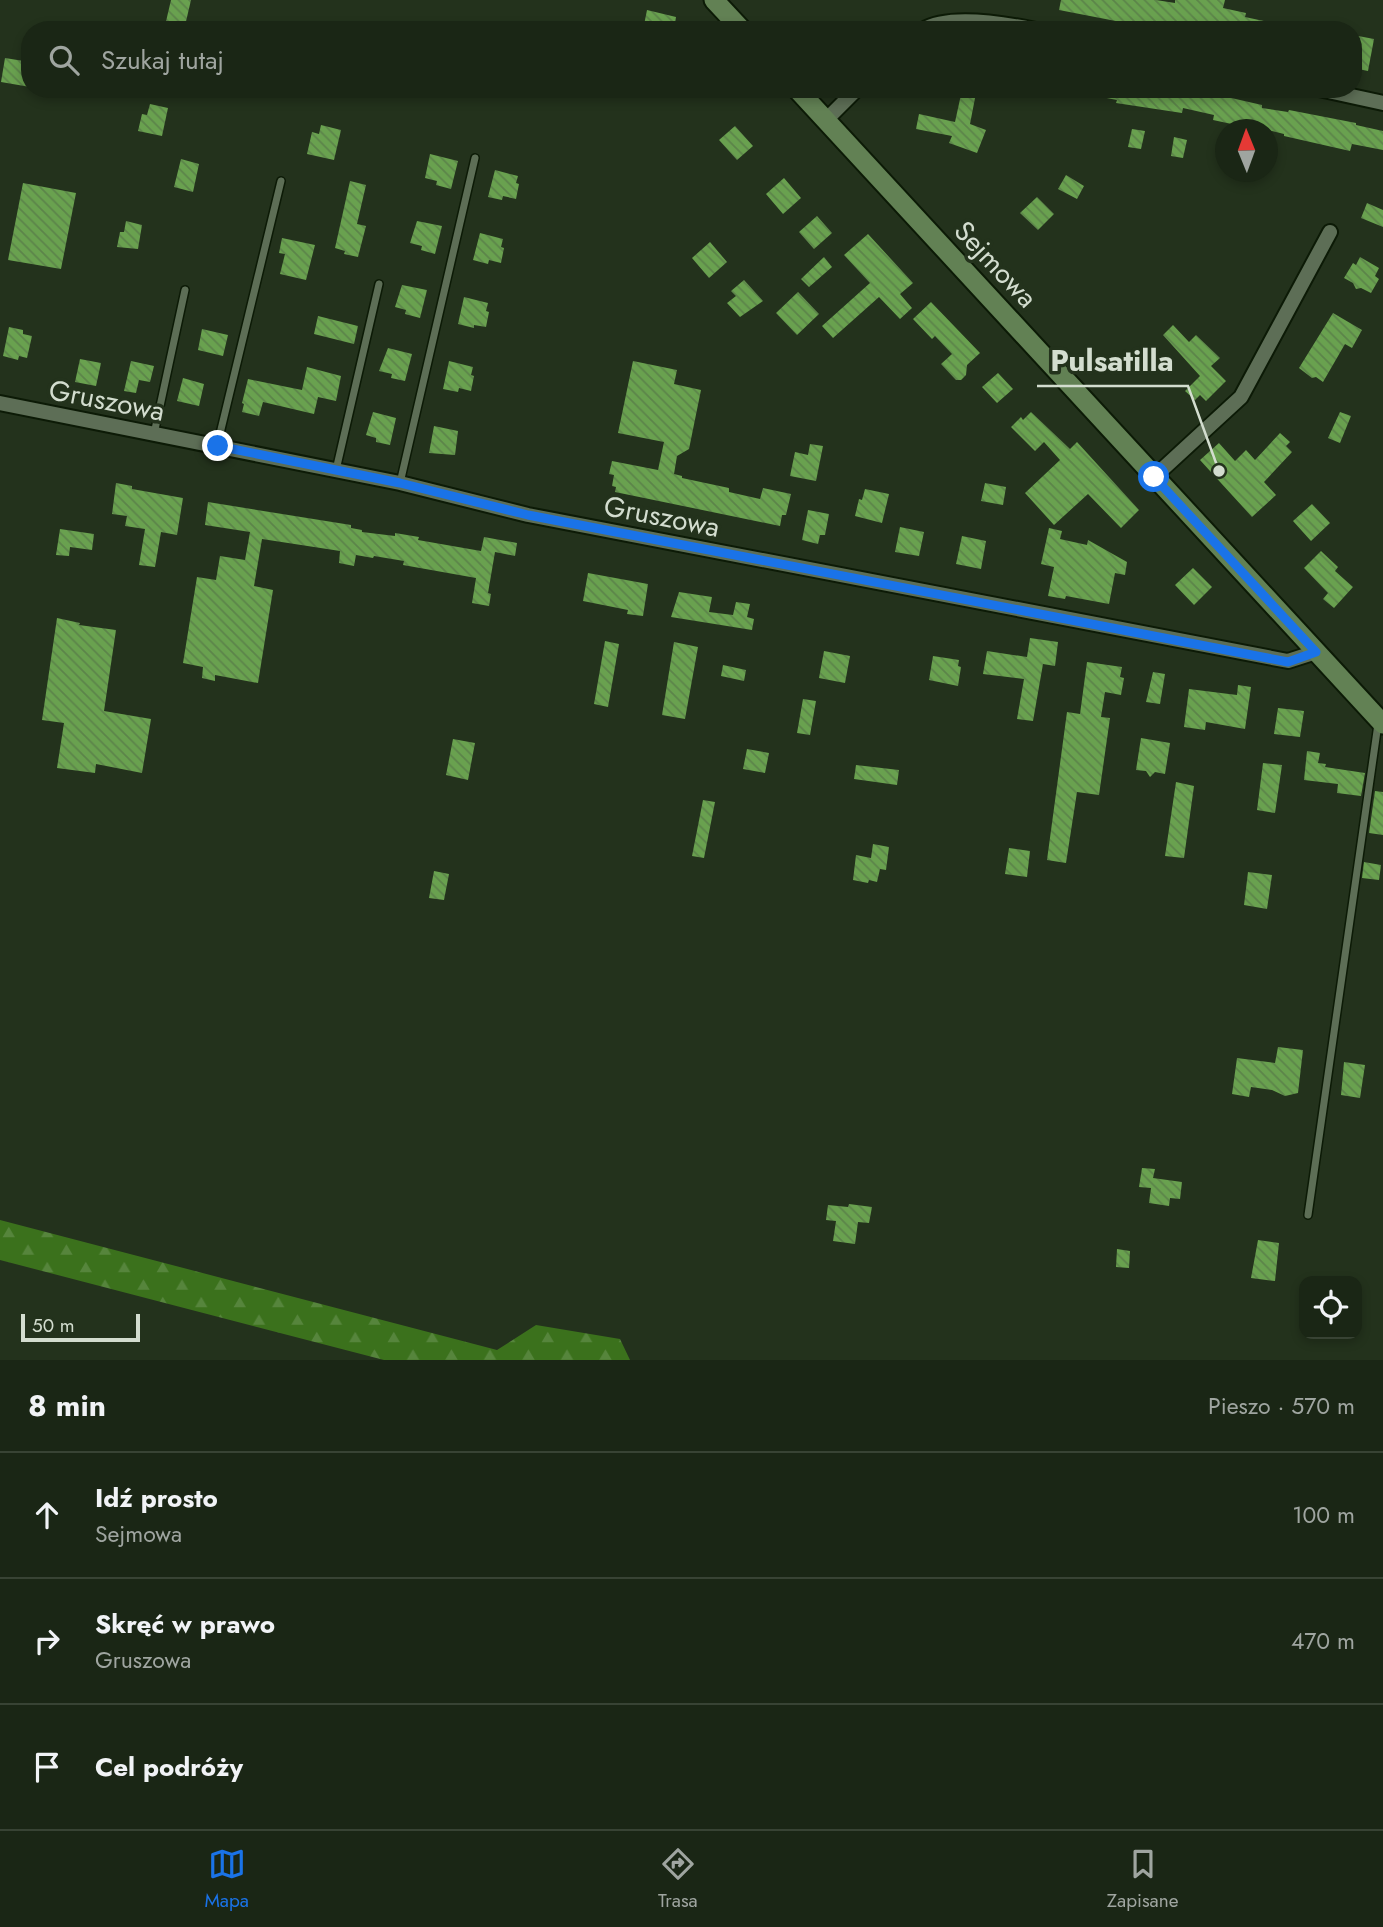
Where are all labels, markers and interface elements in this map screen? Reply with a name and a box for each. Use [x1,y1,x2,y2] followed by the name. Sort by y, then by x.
[21,21,1362,98] search box
[45,41,83,79] icon: search
[101,41,224,79] text: Szukaj tutaj
[1215,119,1278,182] north arrow
[945,212,1047,317] street label: Sejmowa
[1037,335,1188,386] callout: Pulsatilla
[1050,339,1174,382] text: Pulsatilla
[46,369,168,432] street label: Gruszowa
[202,430,233,461] route end
[1138,461,1169,492] route start
[601,485,723,548] street label: Gruszowa
[1299,1276,1362,1339] map controls
[1299,1276,1362,1339] button: locate
[21,1311,140,1343] scale bar
[32,1312,75,1339] text: 50 m
[28,1384,106,1427] text: 8 min
[1208,1389,1355,1423] text: Pieszo · 570 m
[95,1479,218,1517] text: Idź prosto
[28,1496,66,1534] icon: ahead
[1292,1498,1355,1532] text: 100 m
[95,1517,182,1551] text: Sejmowa
[95,1605,275,1643] text: Skręć w prawo
[28,1622,66,1660] icon: right
[1291,1624,1355,1658] text: 470 m
[95,1643,191,1677] text: Gruszowa
[28,1748,66,1786] icon: arrive
[95,1748,243,1786] text: Cel podróży
[204,1845,249,1914] tab: Mapa
[658,1845,698,1914] tab: Trasa
[1107,1845,1178,1914] tab: Zapisane

